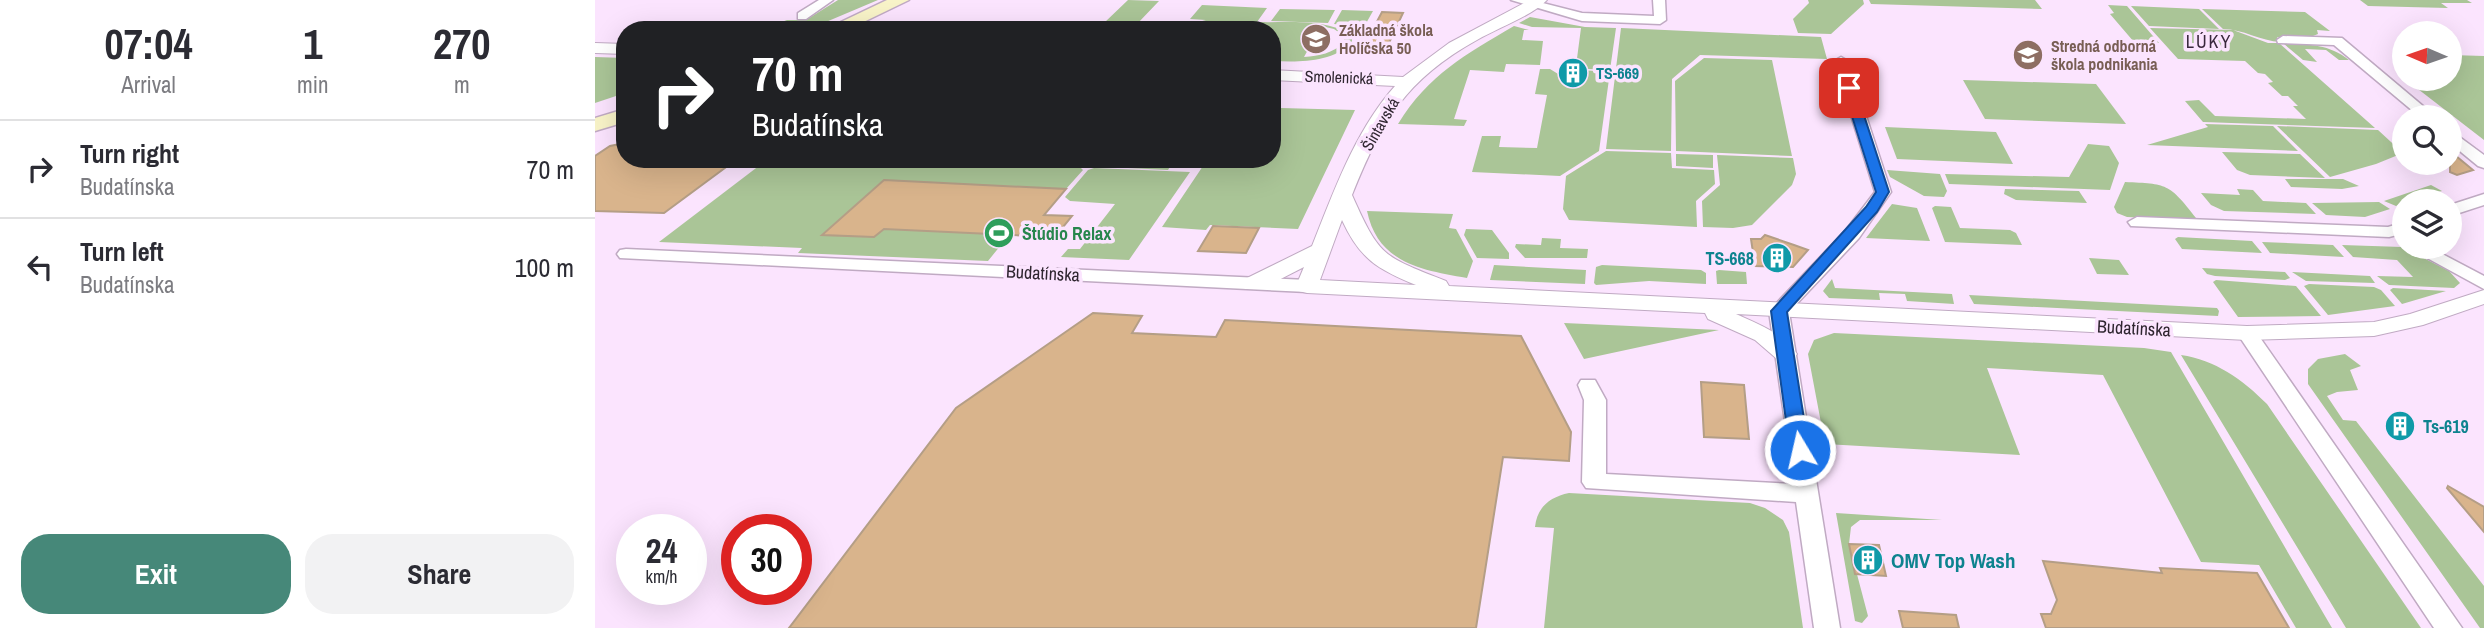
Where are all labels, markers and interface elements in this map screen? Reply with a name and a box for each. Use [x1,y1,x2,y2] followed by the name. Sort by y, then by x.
[105,16,193,72] text: 07:04
[303,16,322,72] text: 1
[433,16,491,72] text: 270
[1339,19,1434,59] place label: Základná škola Holíčska 50
[2392,21,2462,91] north arrow
[2392,21,2462,259] map controls
[1299,22,1333,56] school or university icon: Základná škola Holíčska 50
[2186,29,2232,54] district label: LÚKY
[2051,35,2158,75] place label: Stredná odborná škola podnikania
[2011,38,2045,72] school or university icon: Stredná odborná škola podnikania
[752,40,844,106] text: 70 m
[637,49,728,140] icon: right
[1556,56,1590,90] building icon: TS-669
[1819,58,1879,118] pin
[1596,62,1639,84] place label: TS-669
[1304,65,1374,89] street label: Smolenická
[121,69,176,100] text: Arrival
[297,69,329,100] text: min
[454,69,470,100] text: m
[1830,69,1868,107] icon: arrive
[1356,93,1404,154] street label: Šintavská
[752,103,883,146] text: Budatínska
[2392,105,2462,175] button: search
[80,136,179,171] text: Turn right
[21,150,59,188] icon: right
[527,152,574,187] text: 70 m
[80,171,174,202] text: Budatínska
[2392,189,2462,259] button: layers
[982,216,1016,250] sports icon: Štúdio Relax
[1022,221,1112,246] place label: Štúdio Relax
[80,234,164,269] text: Turn left
[1760,241,1794,275] building icon: TS-668
[1706,246,1754,271] place label: TS-668
[21,248,59,286] icon: left
[515,250,574,285] text: 100 m
[1005,259,1081,287] street label: Budatínska
[80,269,174,300] text: Budatínska
[2096,314,2172,342] street label: Budatínska
[2383,409,2417,443] building icon: Ts-619
[1763,413,1837,487] position arrow
[2423,414,2469,439] place label: Ts-619
[721,514,812,605] speed limit sign: 30
[646,527,677,574] text: 24
[21,534,291,614] button: Exit
[305,534,574,614] button: Share
[1851,543,1885,577] building icon: OMV Top Wash
[1891,546,2015,575] place label: OMV Top Wash
[646,564,678,589] text: km/h

